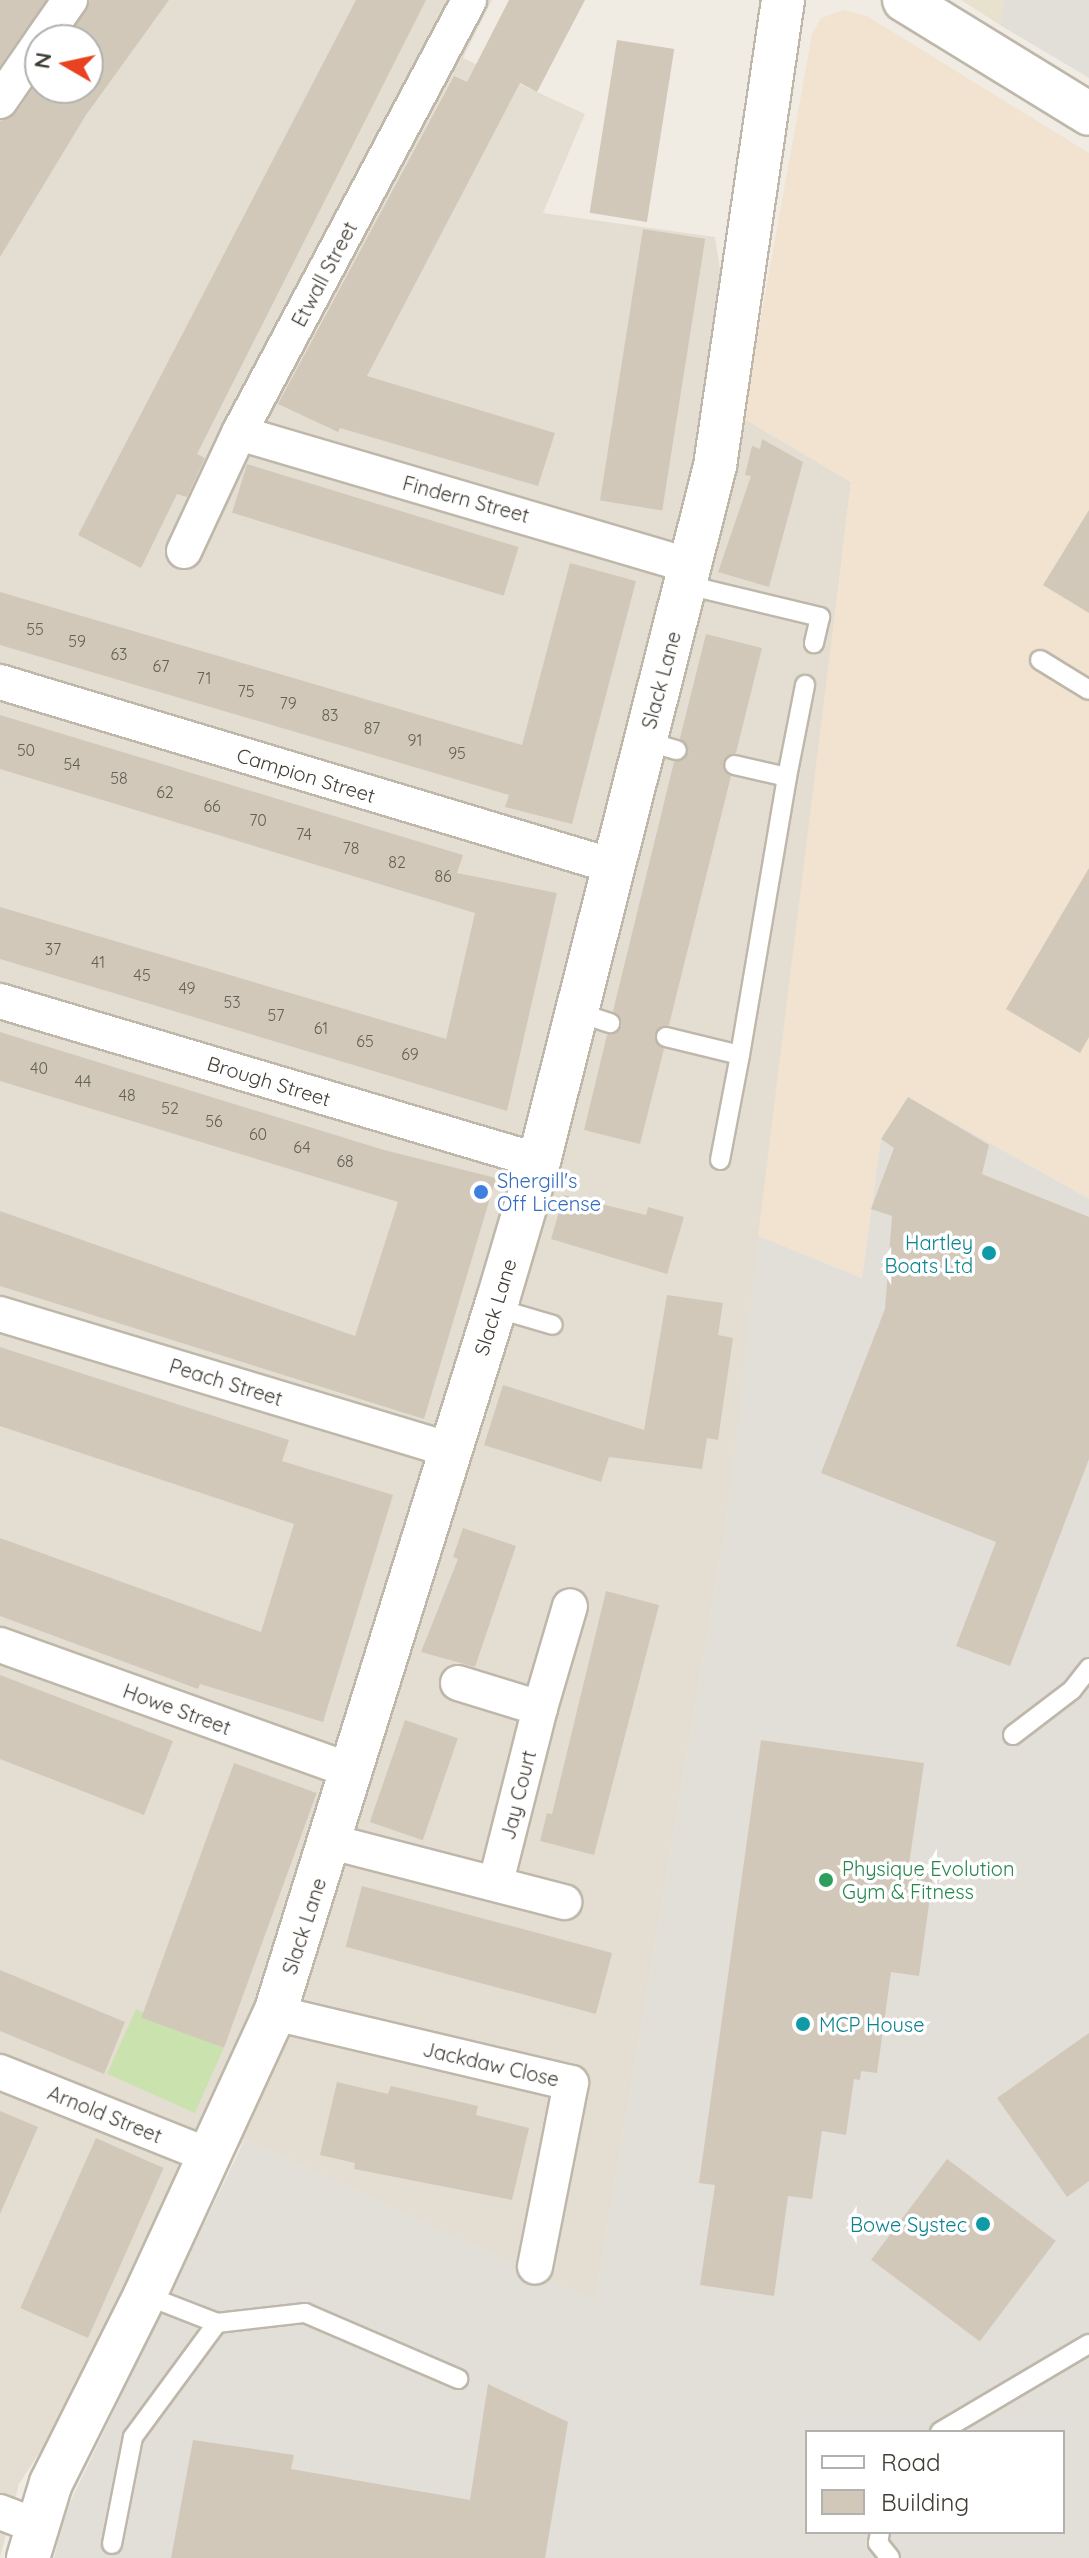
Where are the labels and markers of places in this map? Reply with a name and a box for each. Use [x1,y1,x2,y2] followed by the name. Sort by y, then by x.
[497,1168,601,1215] place label: Shergill's Off License
[472,1183,490,1201] marker: Shergill's Off License
[884,1230,973,1277] place label: Hartley Boats Ltd
[980,1244,998,1262] marker: Hartley Boats Ltd
[842,1856,1014,1903] place label: Physique Evolution Gym & Fitness
[817,1871,835,1889] marker: Physique Evolution Gym & Fitness
[819,2012,925,2036] place label: MCP House
[794,2015,812,2033] marker: MCP House
[850,2212,967,2236] place label: Bowe Systec
[974,2215,992,2233] marker: Bowe Systec

